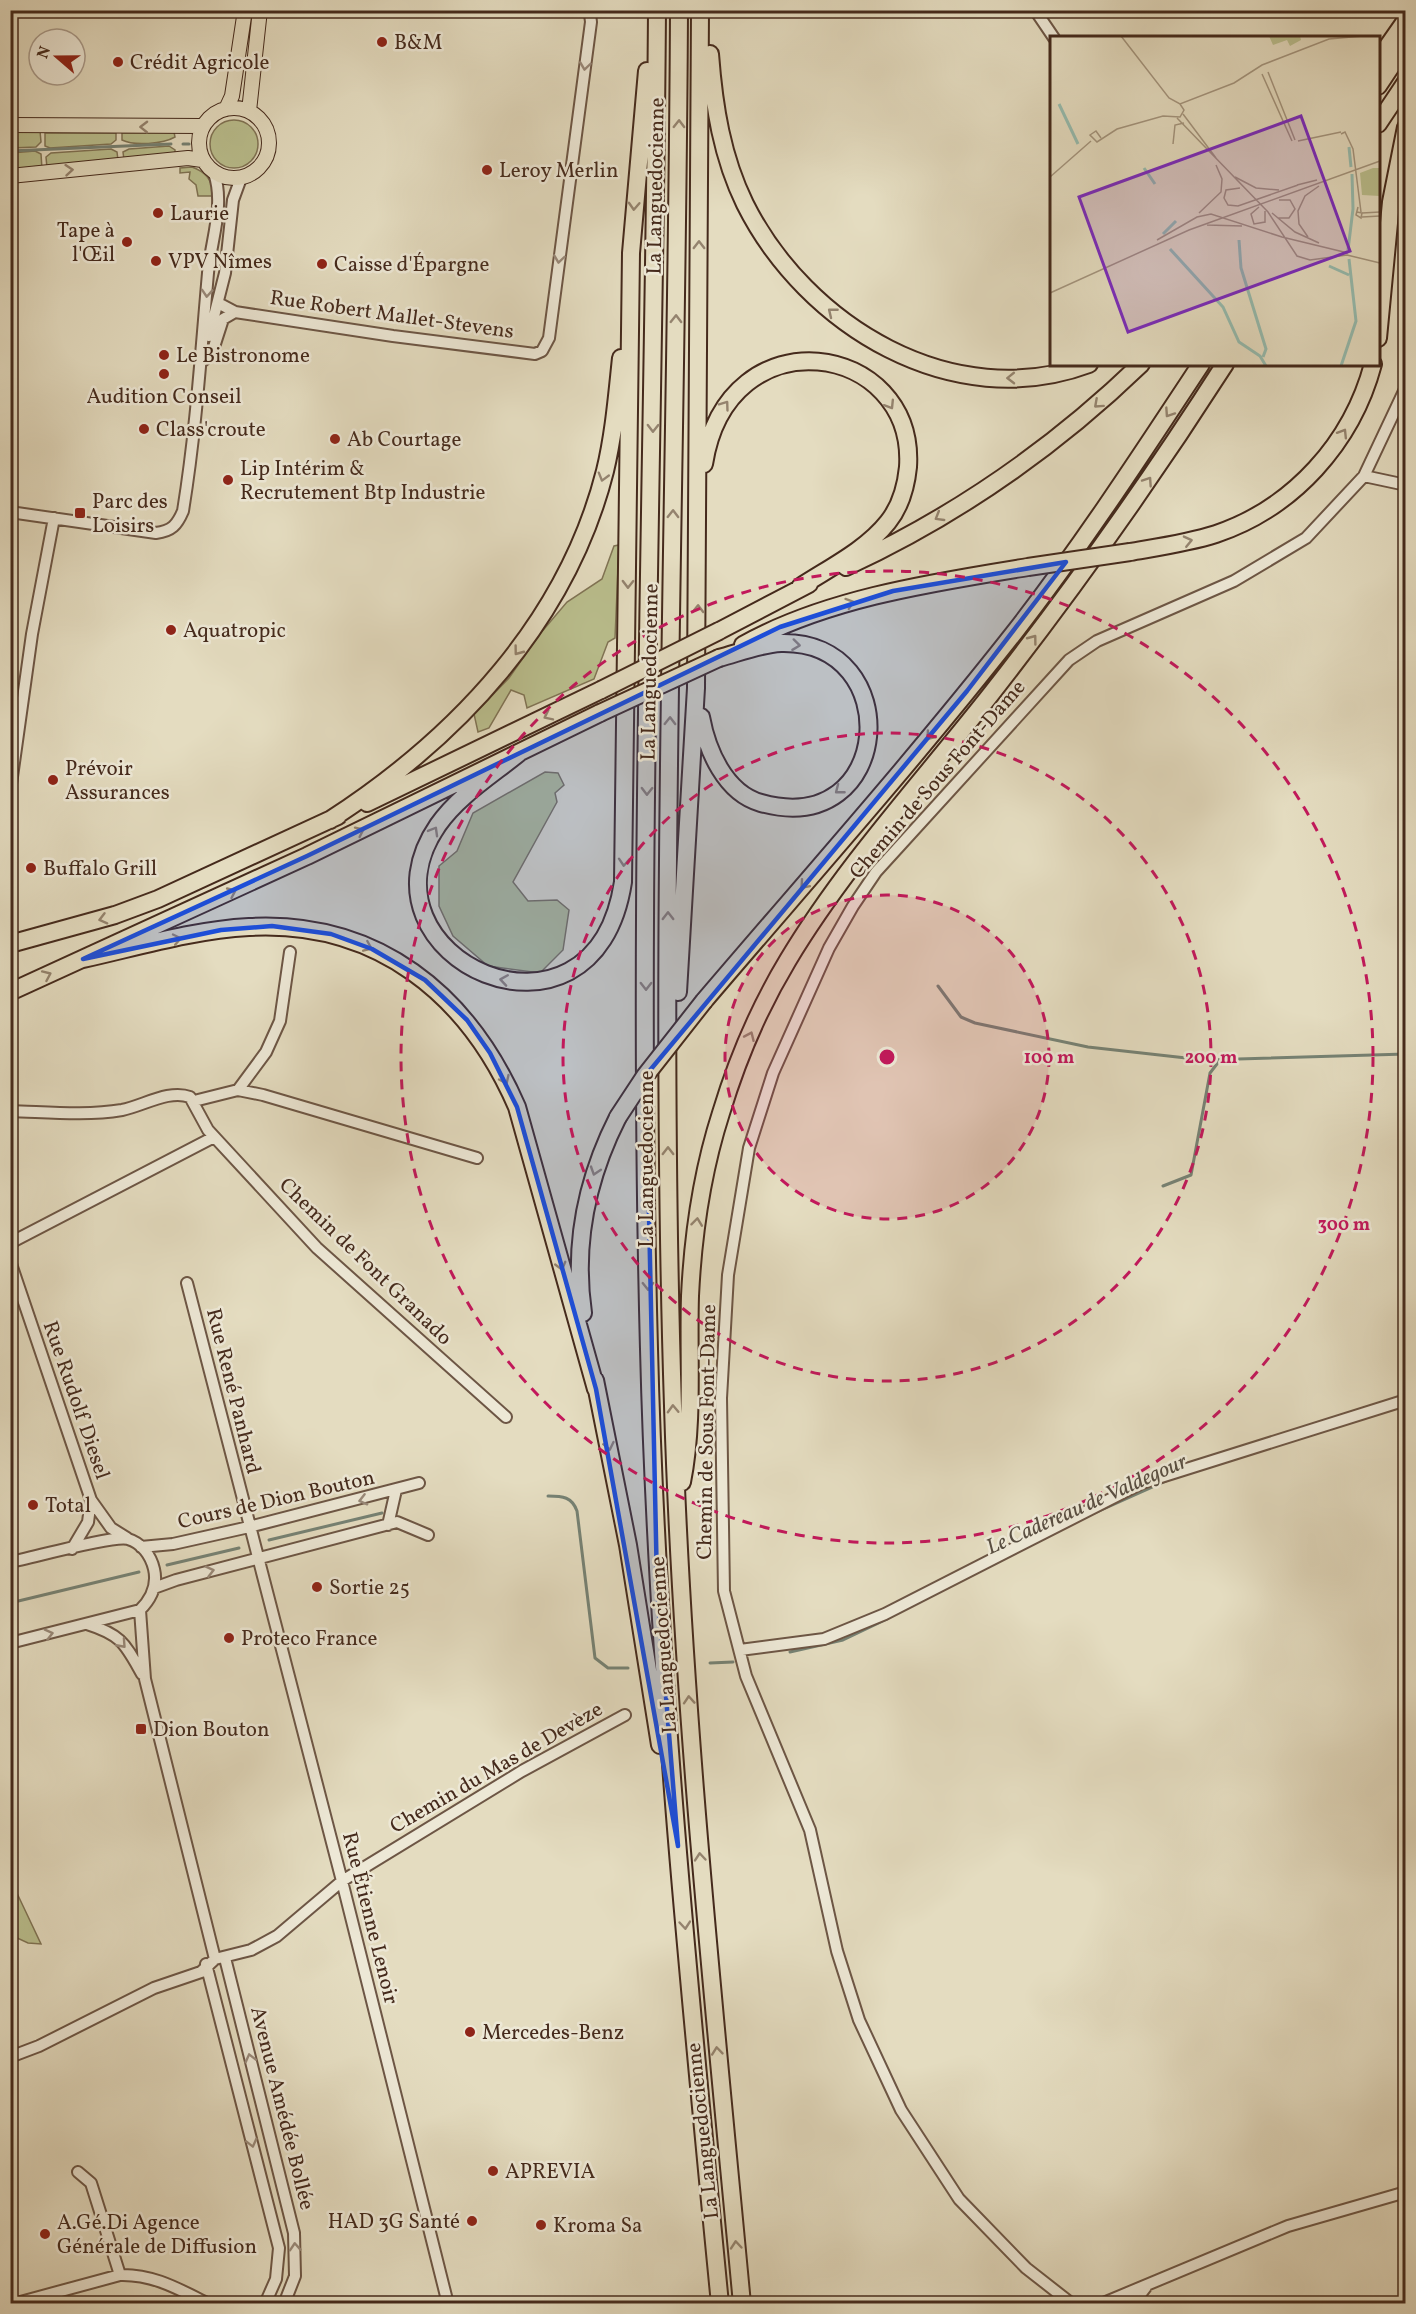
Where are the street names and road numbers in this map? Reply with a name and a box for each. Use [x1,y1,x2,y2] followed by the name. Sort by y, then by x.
[640,97,673,275] street label: La Languedocienne
[268,284,516,347] street label: Rue Robert Mallet-Stevens
[634,583,667,761] street label: La Languedocienne
[843,674,1033,886] street label: Chemin de Sous Font-Dame
[633,1070,662,1248] street label: La Languedocienne
[272,1172,458,1353] street label: Chemin de Font Granado
[691,1304,724,1560] street label: Chemin de Sous Font-Dame
[198,1305,267,1477] street label: Rue René Panhard
[35,1317,116,1484] street label: Rue Rudolf Diesel
[175,1464,378,1537] street label: Cours de Dion Bouton
[644,1555,685,1734] street label: La Languedocienne
[385,1695,609,1841] street label: Chemin du Mas de Devèze
[334,1829,405,2008] street label: Rue Étienne Lenoir
[242,2004,321,2213] street label: Avenue Amédée Bollée
[680,2041,727,2221] street label: La Languedocienne

